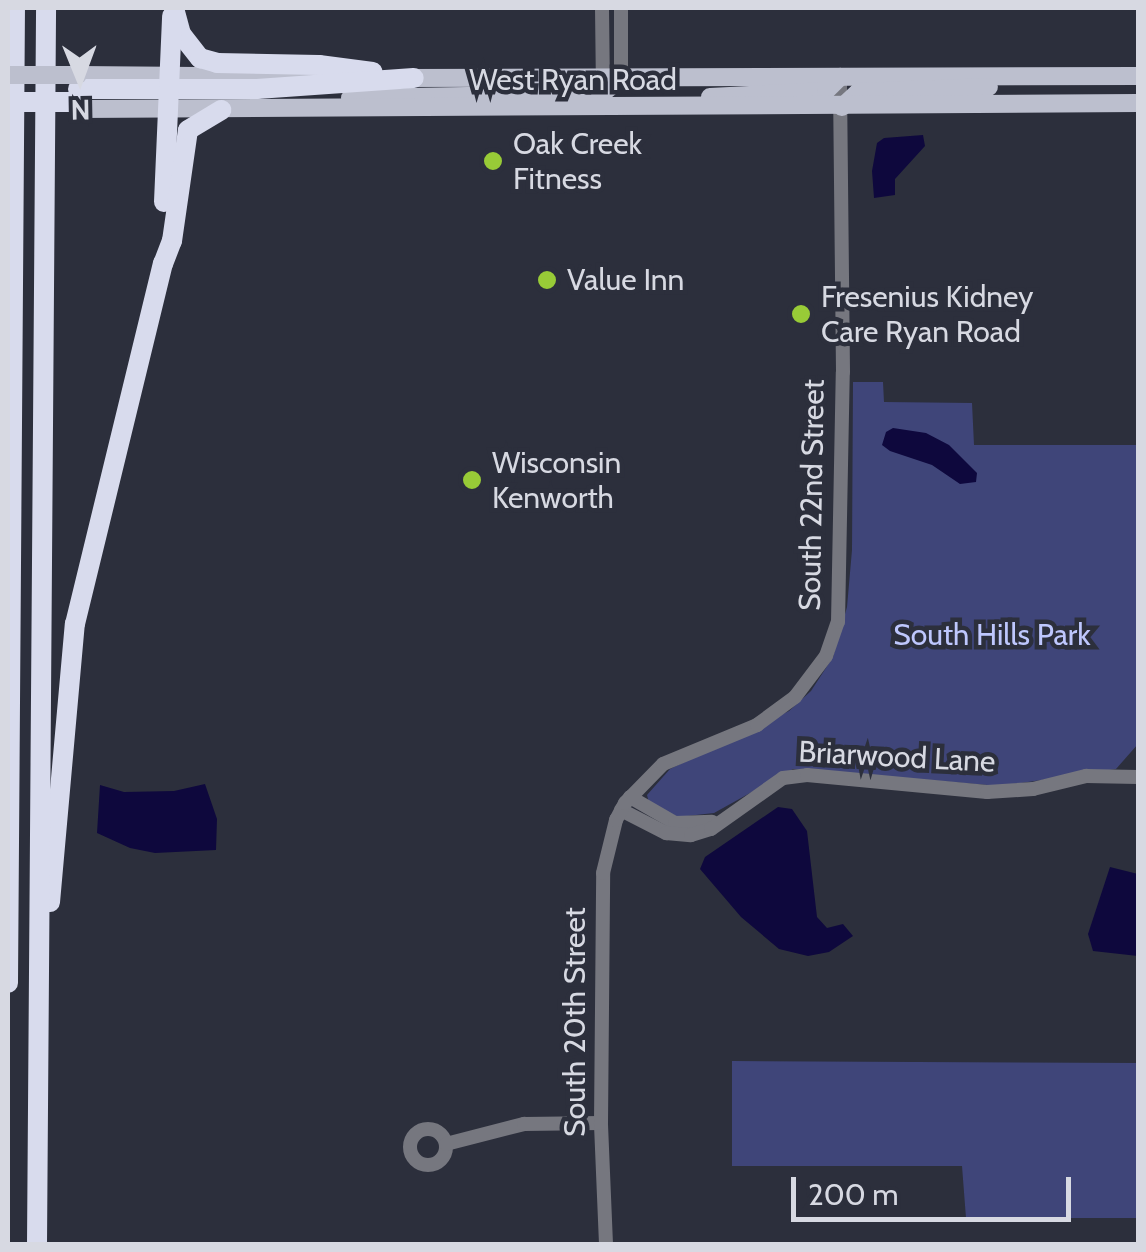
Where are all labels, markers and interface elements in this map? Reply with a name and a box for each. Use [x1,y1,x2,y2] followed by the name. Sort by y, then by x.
[30,30,130,130] north arrow
[469,62,677,98] street label: West Ryan Road
[70,93,91,127] text: N
[513,126,642,196] place label: Oak Creek Fitness
[482,150,504,172] marker: Oak Creek Fitness
[567,262,684,298] place label: Value Inn
[536,269,558,291] marker: Value Inn
[821,279,1033,350] place label: Fresenius Kidney Care Ryan Road
[790,303,812,325] marker: Fresenius Kidney Care Ryan Road
[792,379,832,611] street label: South 22nd Street
[492,445,621,516] place label: Wisconsin Kenworth
[461,469,483,491] marker: Wisconsin Kenworth
[893,617,1091,653] park label: South Hills Park
[798,734,996,780] street label: Briarwood Lane
[557,907,593,1137] street label: South 20th Street
[796,1157,1076,1219] scale bar
[808,1176,899,1213] text: 200 m

